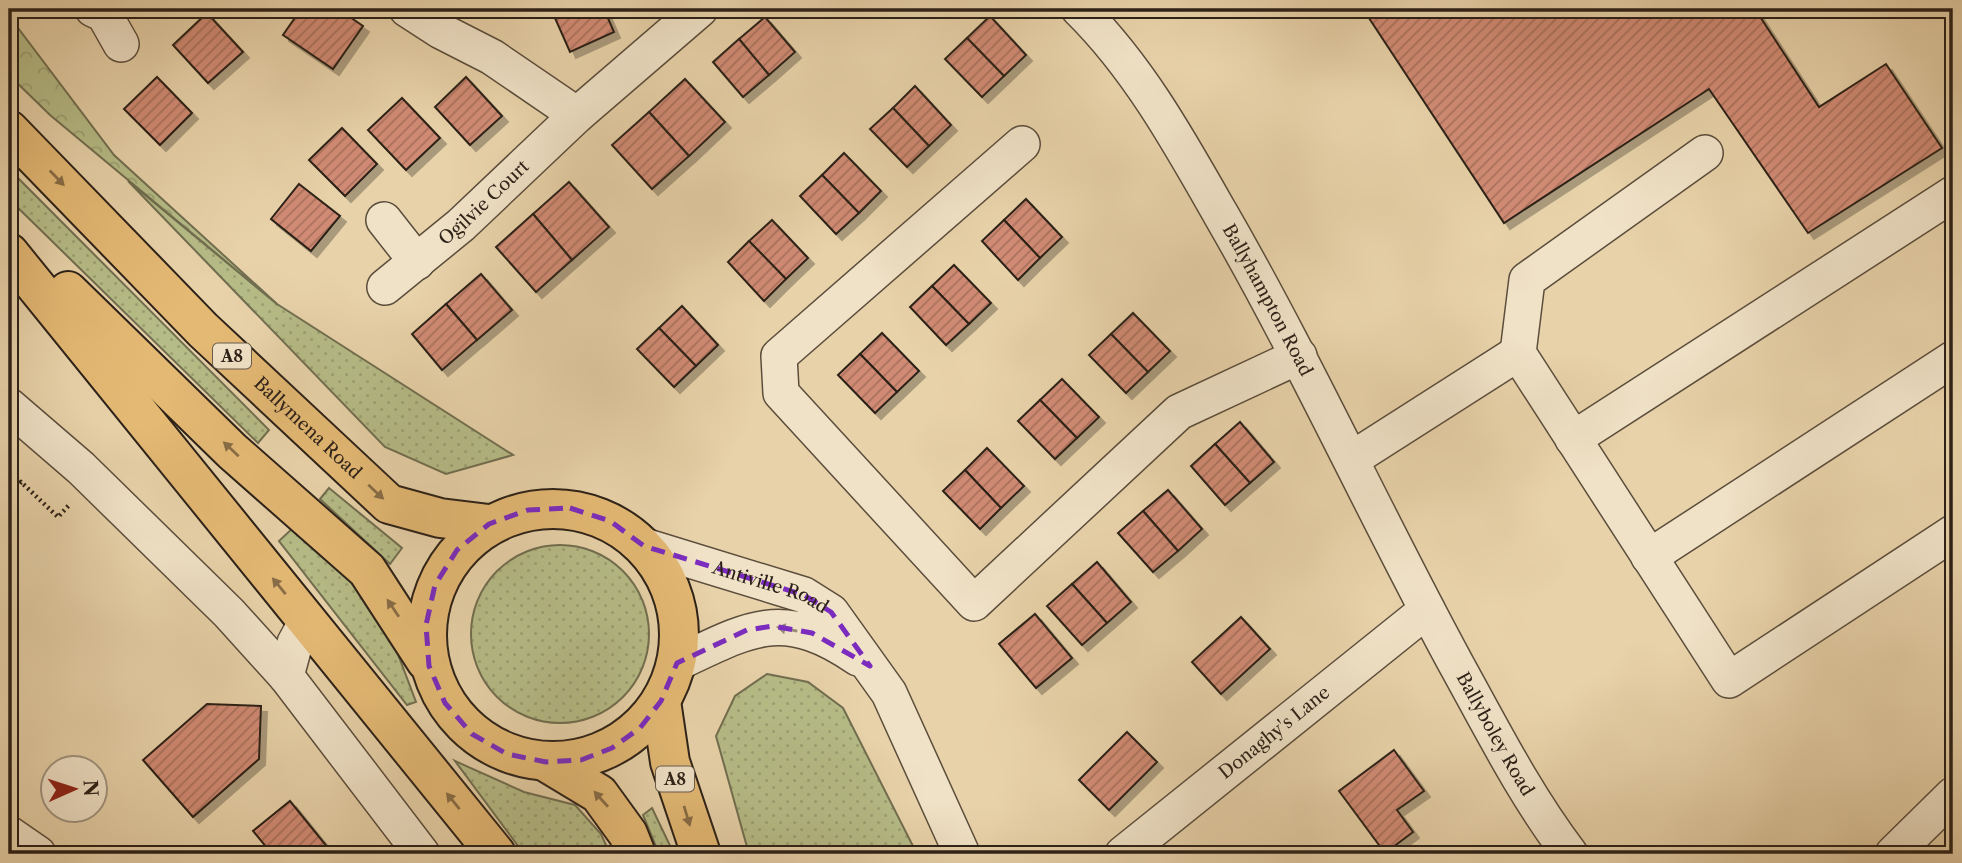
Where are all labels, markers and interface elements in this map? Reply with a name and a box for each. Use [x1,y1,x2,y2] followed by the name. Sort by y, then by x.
[434,155,534,250] street label: Ogilvie Court
[48,170,65,187] one-way arrow
[1218,220,1317,380] street label: Ballyhampton Road
[213,344,251,368] road number: A8
[249,372,366,484] street label: Ballymena Road
[223,442,240,458] one-way arrow
[367,483,384,499] one-way arrow
[709,556,832,618] street label: Antiville Road
[272,578,287,595] one-way arrow
[386,599,400,617] one-way arrow
[776,623,798,634] one-way arrow
[1452,668,1539,800] street label: Ballyboley Road
[1214,681,1334,784] street label: Donaghy's Lane
[38,754,108,824] north arrow
[656,766,694,792] road number: A8
[79,779,102,797] text: N
[593,790,609,808] one-way arrow
[446,793,461,810] one-way arrow
[682,805,692,826] one-way arrow

